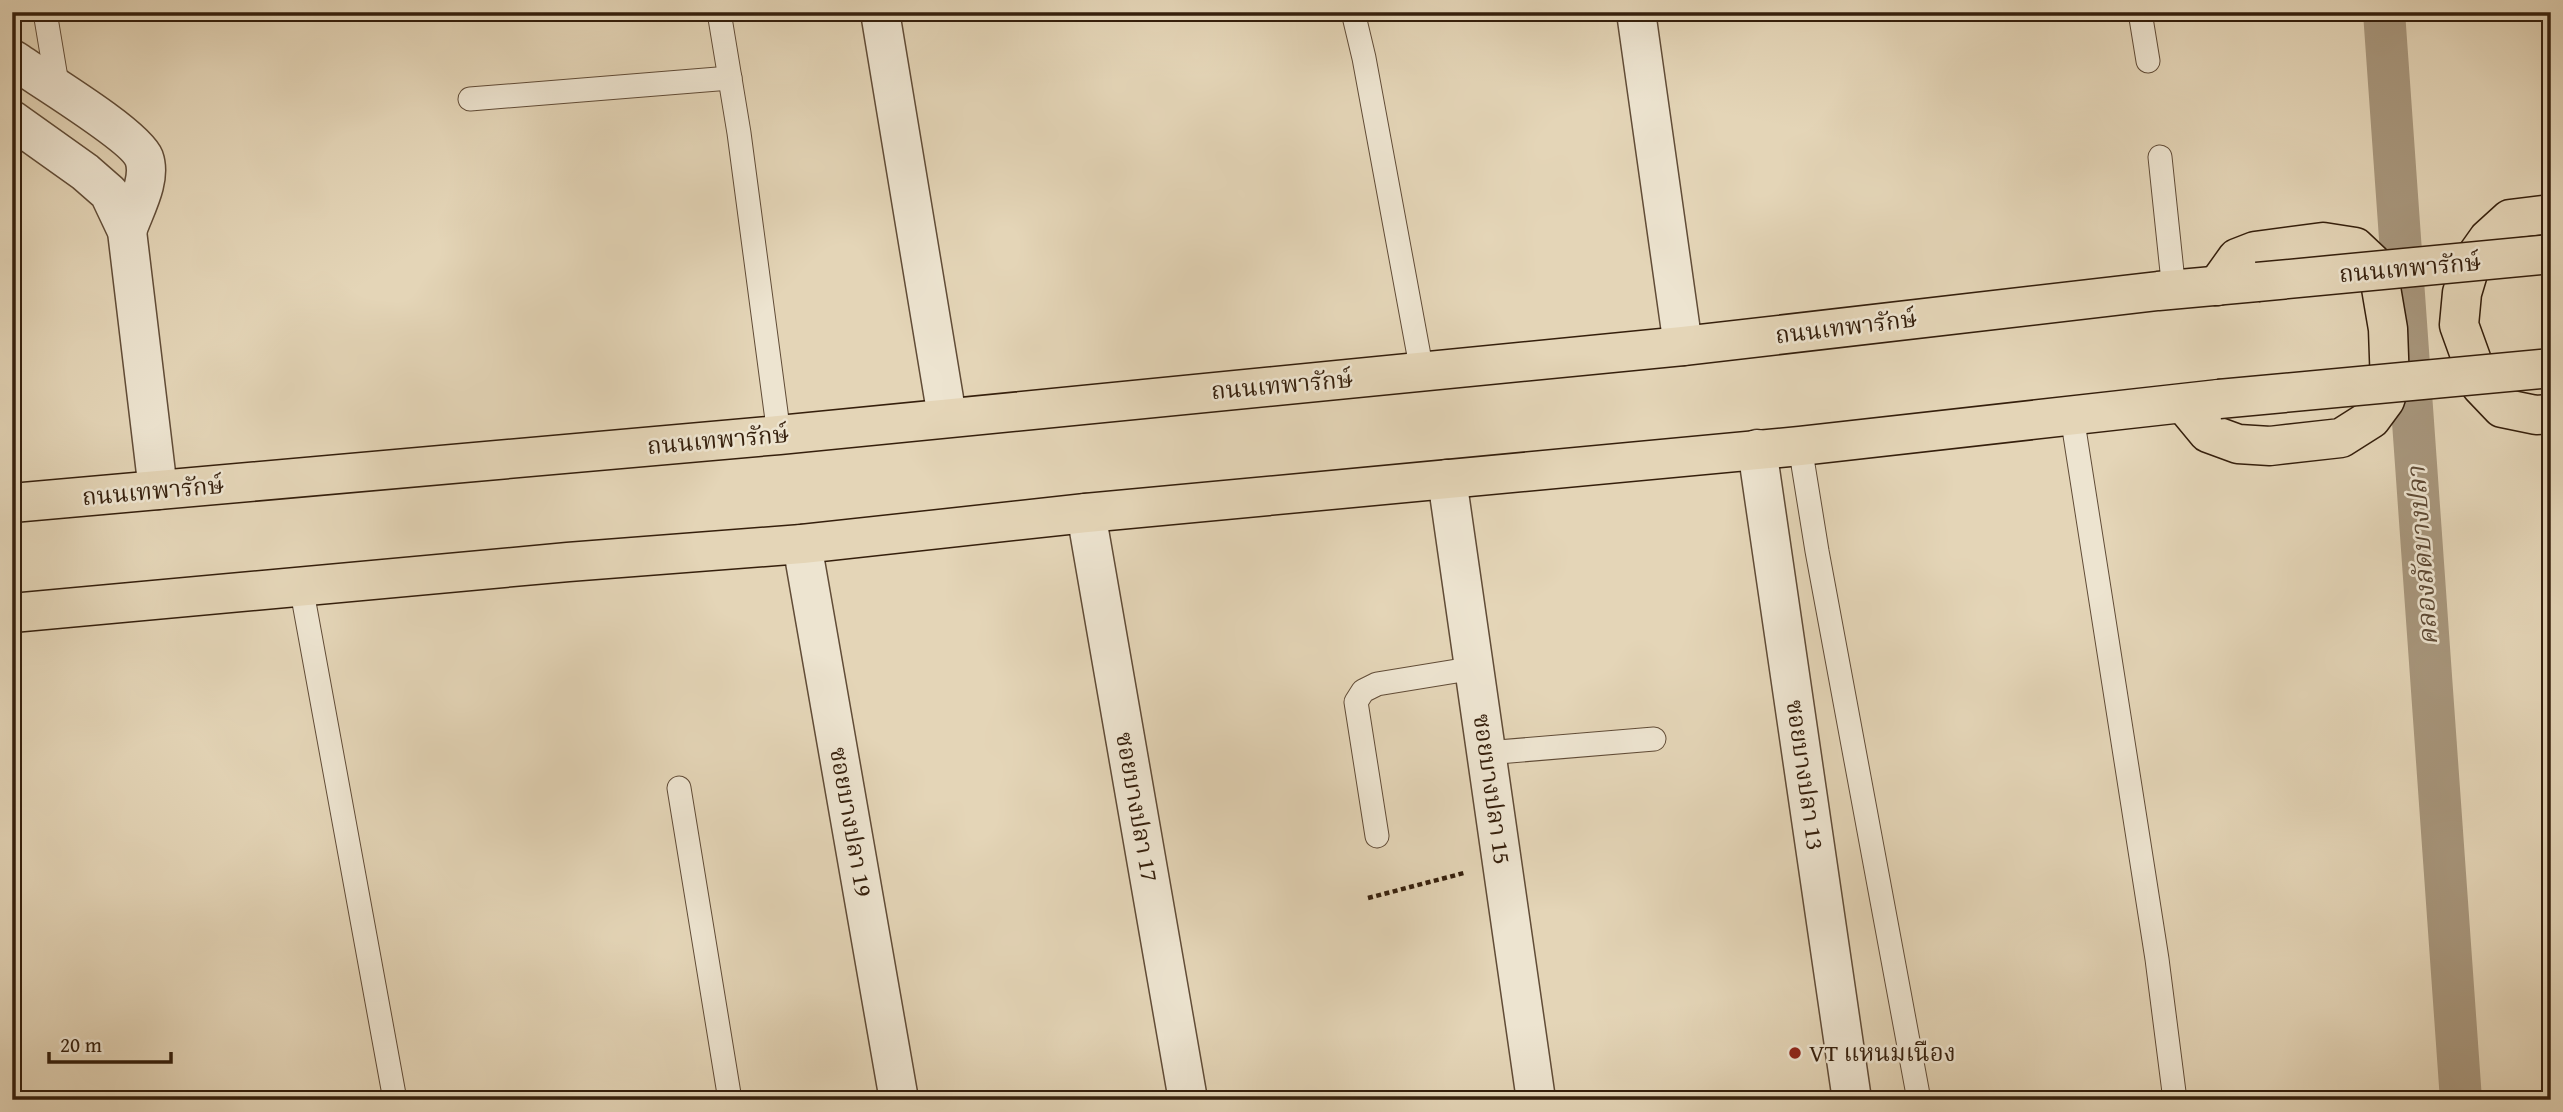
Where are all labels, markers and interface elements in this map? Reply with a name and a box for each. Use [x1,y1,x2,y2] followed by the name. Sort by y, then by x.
[2337,244,2483,291] street label: ถนนเทพารักษ์
[1773,300,1919,353] street label: ถนนเทพารักษ์
[1209,361,1355,408] street label: ถนนเทพารักษ์
[645,416,791,463] street label: ถนนเทพารักษ์
[2396,464,2447,647] water label: คลองลัดบางปลา
[80,467,226,514] street label: ถนนเทพารักษ์
[1778,697,1833,852] street label: ซอยบางปลา 13
[1465,711,1520,866] street label: ซอยบางปลา 15
[1107,729,1168,885] street label: ซอยบางปลา 17
[821,744,882,900] street label: ซอยบางปลา 19
[49,1021,172,1065] scale bar
[60,1029,102,1060] text: 20 m
[1809,1035,1956,1070] place label: VT แหนมเนือง
[1787,1045,1803,1061] marker: VT แหนมเนือง

